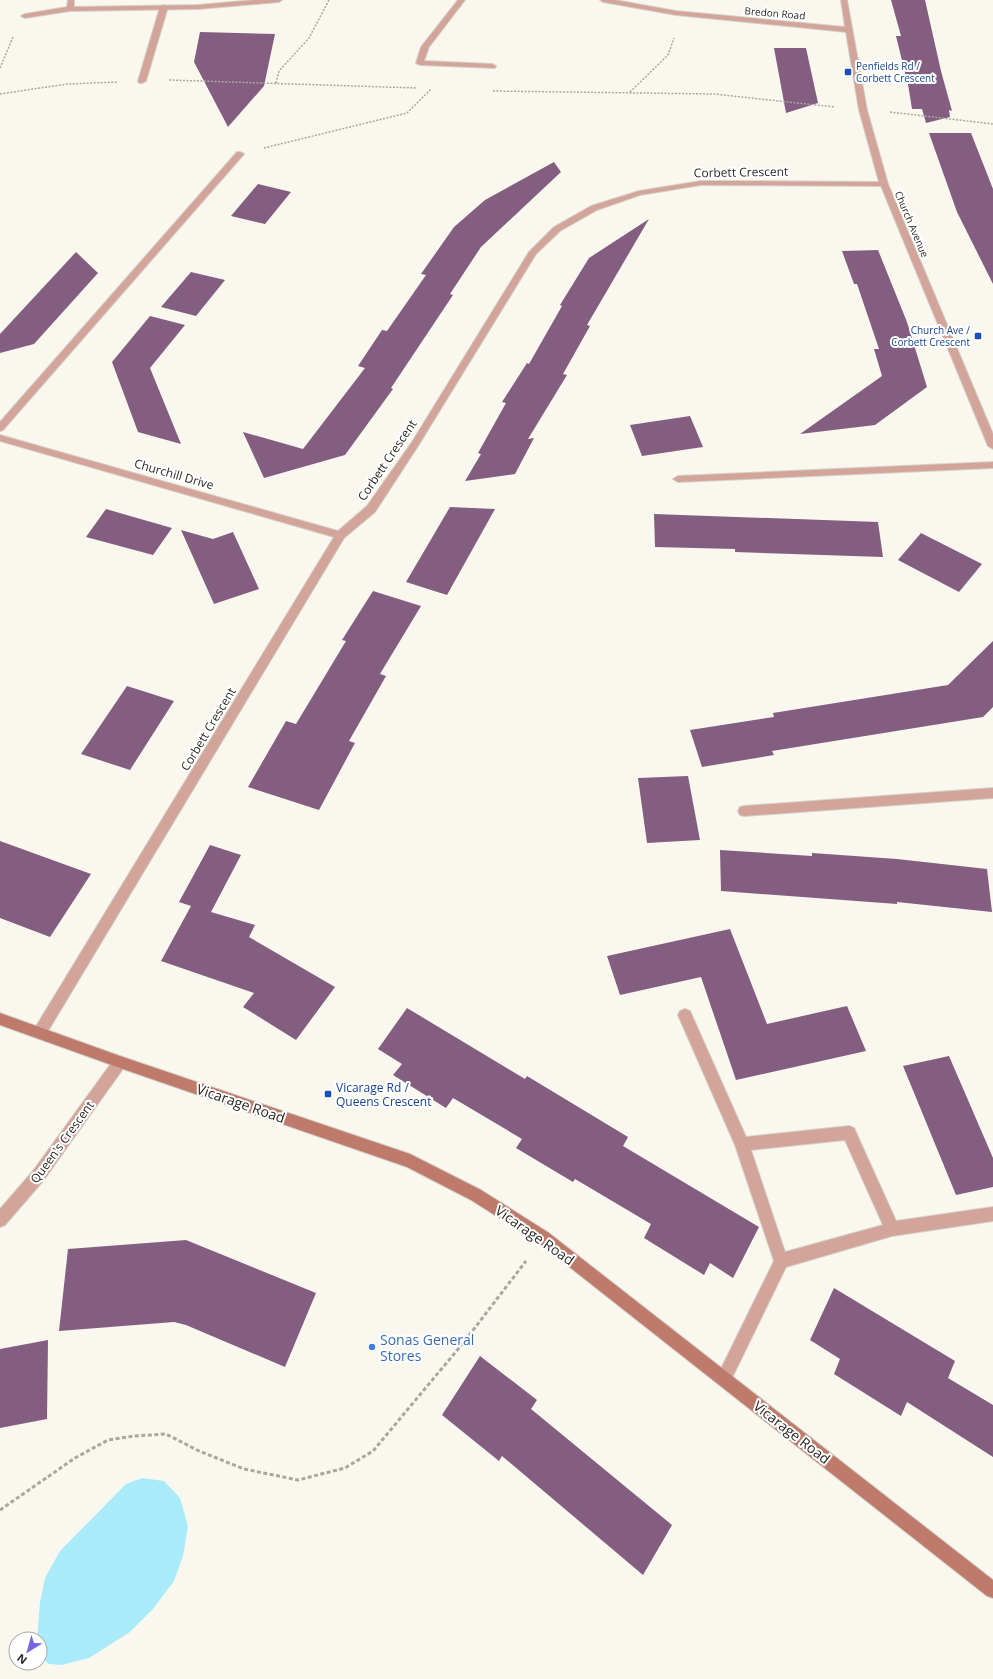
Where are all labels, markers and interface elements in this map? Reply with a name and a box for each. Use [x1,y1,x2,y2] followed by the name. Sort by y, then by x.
[744,3,806,23] street label: Bredon Road
[856,59,935,85] place label: Penfields Rd / Corbett Crescent
[843,67,853,77] marker: Penfields Rd / Corbett Crescent
[694,163,788,181] street label: Corbett Crescent
[892,189,932,260] street label: Church Avenue
[891,323,970,349] place label: Church Ave / Corbett Crescent
[973,331,983,341] marker: Church Ave / Corbett Crescent
[354,416,420,504] street label: Corbett Crescent
[132,455,216,494] street label: Churchill Drive
[176,684,240,774] street label: Corbett Crescent
[194,1079,288,1127] street label: Vicarage Road
[336,1079,431,1110] place label: Vicarage Rd / Queens Crescent
[323,1089,333,1099] marker: Vicarage Rd / Queens Crescent
[26,1097,98,1187] street label: Queen's Crescent
[492,1201,578,1269] street label: Vicarage Road
[380,1330,474,1365] place label: Sonas General Stores
[367,1342,377,1352] marker: Sonas General Stores
[750,1396,834,1468] street label: Vicarage Road
[8,1631,48,1671] north arrow
[14,1651,30,1668] text: N

